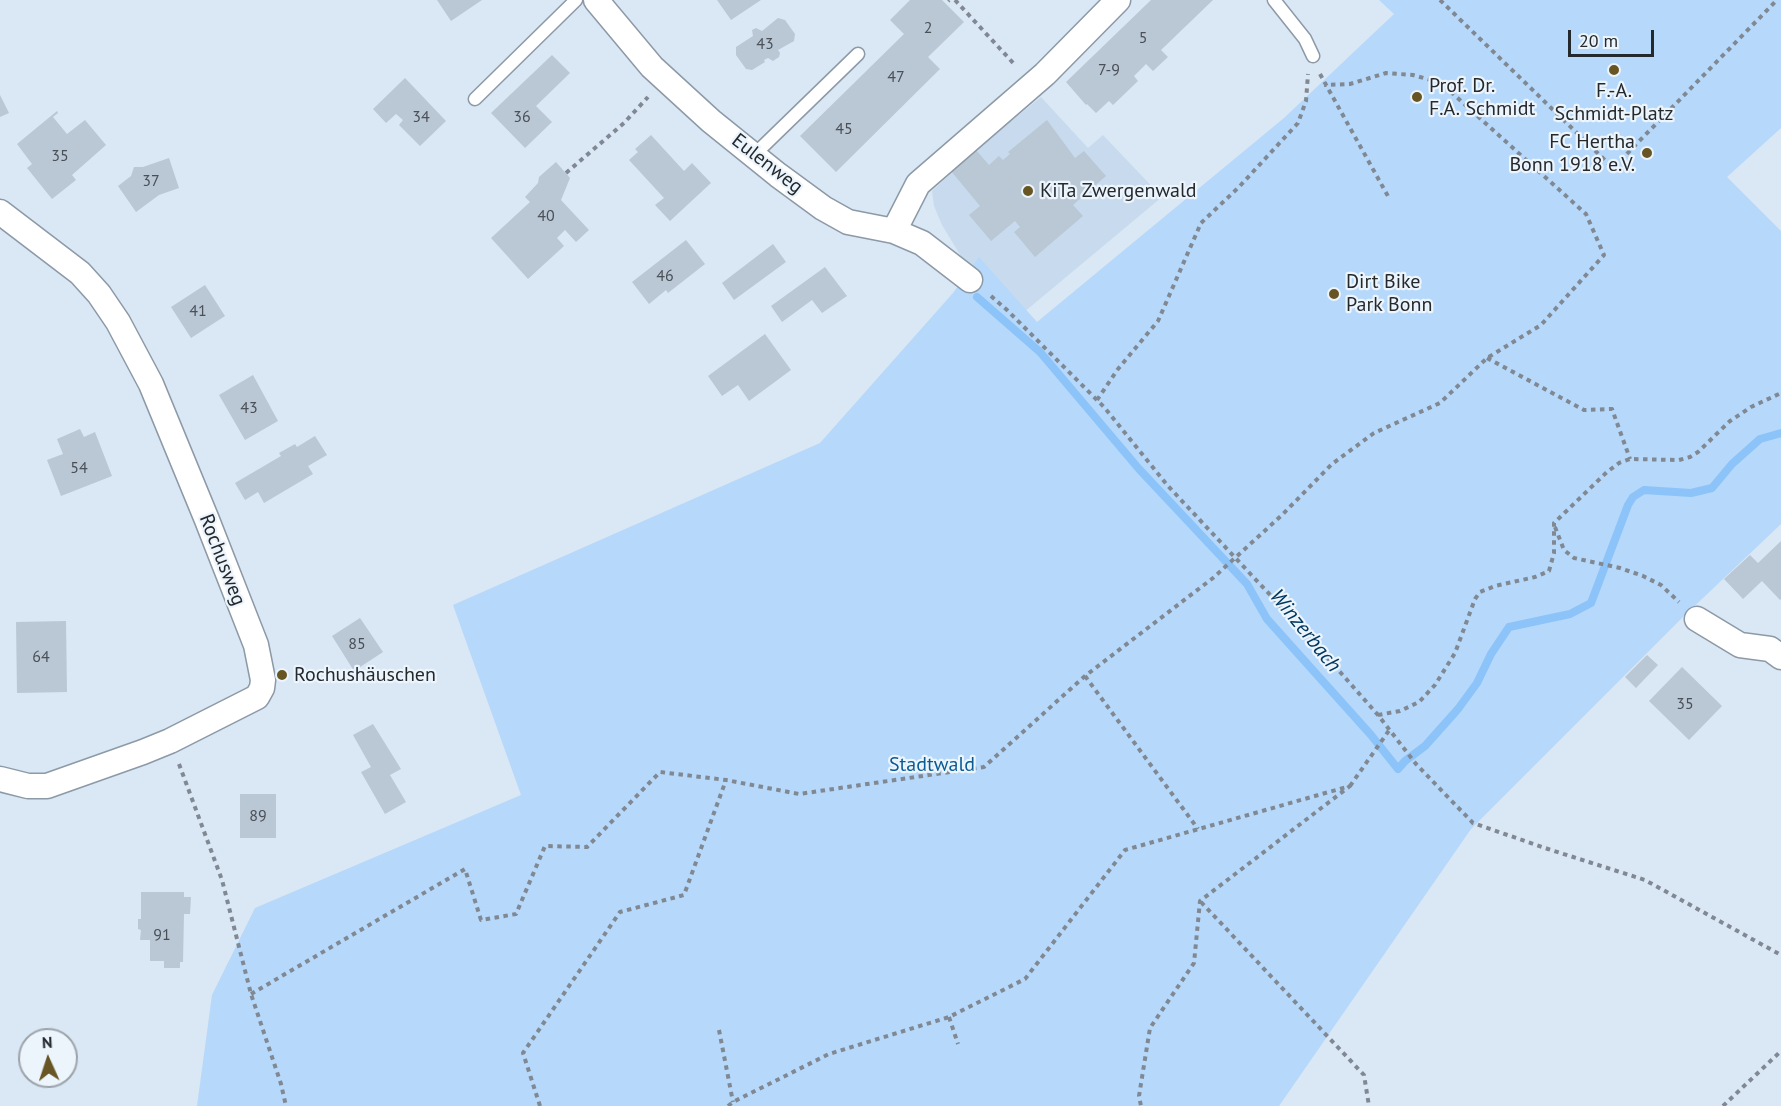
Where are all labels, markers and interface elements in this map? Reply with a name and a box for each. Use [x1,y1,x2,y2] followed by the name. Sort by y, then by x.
[924,18,932,38] house number: 2
[1571,18,1656,56] scale bar
[1139,28,1147,48] house number: 5
[1579,29,1618,52] text: 20 m
[756,34,774,54] house number: 43
[1098,60,1120,80] house number: 7-9
[1607,63,1621,77] marker: F.-A. Schmidt-Platz
[887,67,905,87] house number: 47
[1429,74,1535,121] place label: Prof. Dr. F.A. Schmidt
[1555,79,1673,126] place label: F.-A. Schmidt-Platz
[1410,90,1424,104] marker: Prof. Dr. F.A. Schmidt
[412,107,430,127] house number: 34
[513,107,531,127] house number: 36
[835,119,853,139] house number: 45
[727,129,807,199] street label: Eulenweg
[1509,130,1635,177] place label: FC Hertha Bonn 1918 e.V.
[51,146,69,166] house number: 35
[1640,146,1654,160] marker: FC Hertha Bonn 1918 e.V.
[142,171,160,191] house number: 37
[1040,179,1197,203] place label: KiTa Zwergenwald
[1021,184,1035,198] marker: KiTa Zwergenwald
[537,206,555,226] house number: 40
[656,266,674,286] house number: 46
[1346,270,1432,317] place label: Dirt Bike Park Bonn
[1327,287,1341,301] marker: Dirt Bike Park Bonn
[189,301,207,321] house number: 41
[240,398,258,418] house number: 43
[70,458,88,478] house number: 54
[194,511,250,609] street label: Rochusweg
[1264,584,1346,678] water label: Winzerbach
[348,634,366,654] house number: 85
[32,647,50,667] house number: 64
[294,663,436,687] place label: Rochushäuschen
[275,668,289,682] marker: Rochushäuschen
[1676,694,1694,714] house number: 35
[889,753,975,777] park label: Stadtwald
[249,806,267,826] house number: 89
[153,925,171,945] house number: 91
[18,1028,78,1088] north arrow
[41,1032,53,1052] text: N

